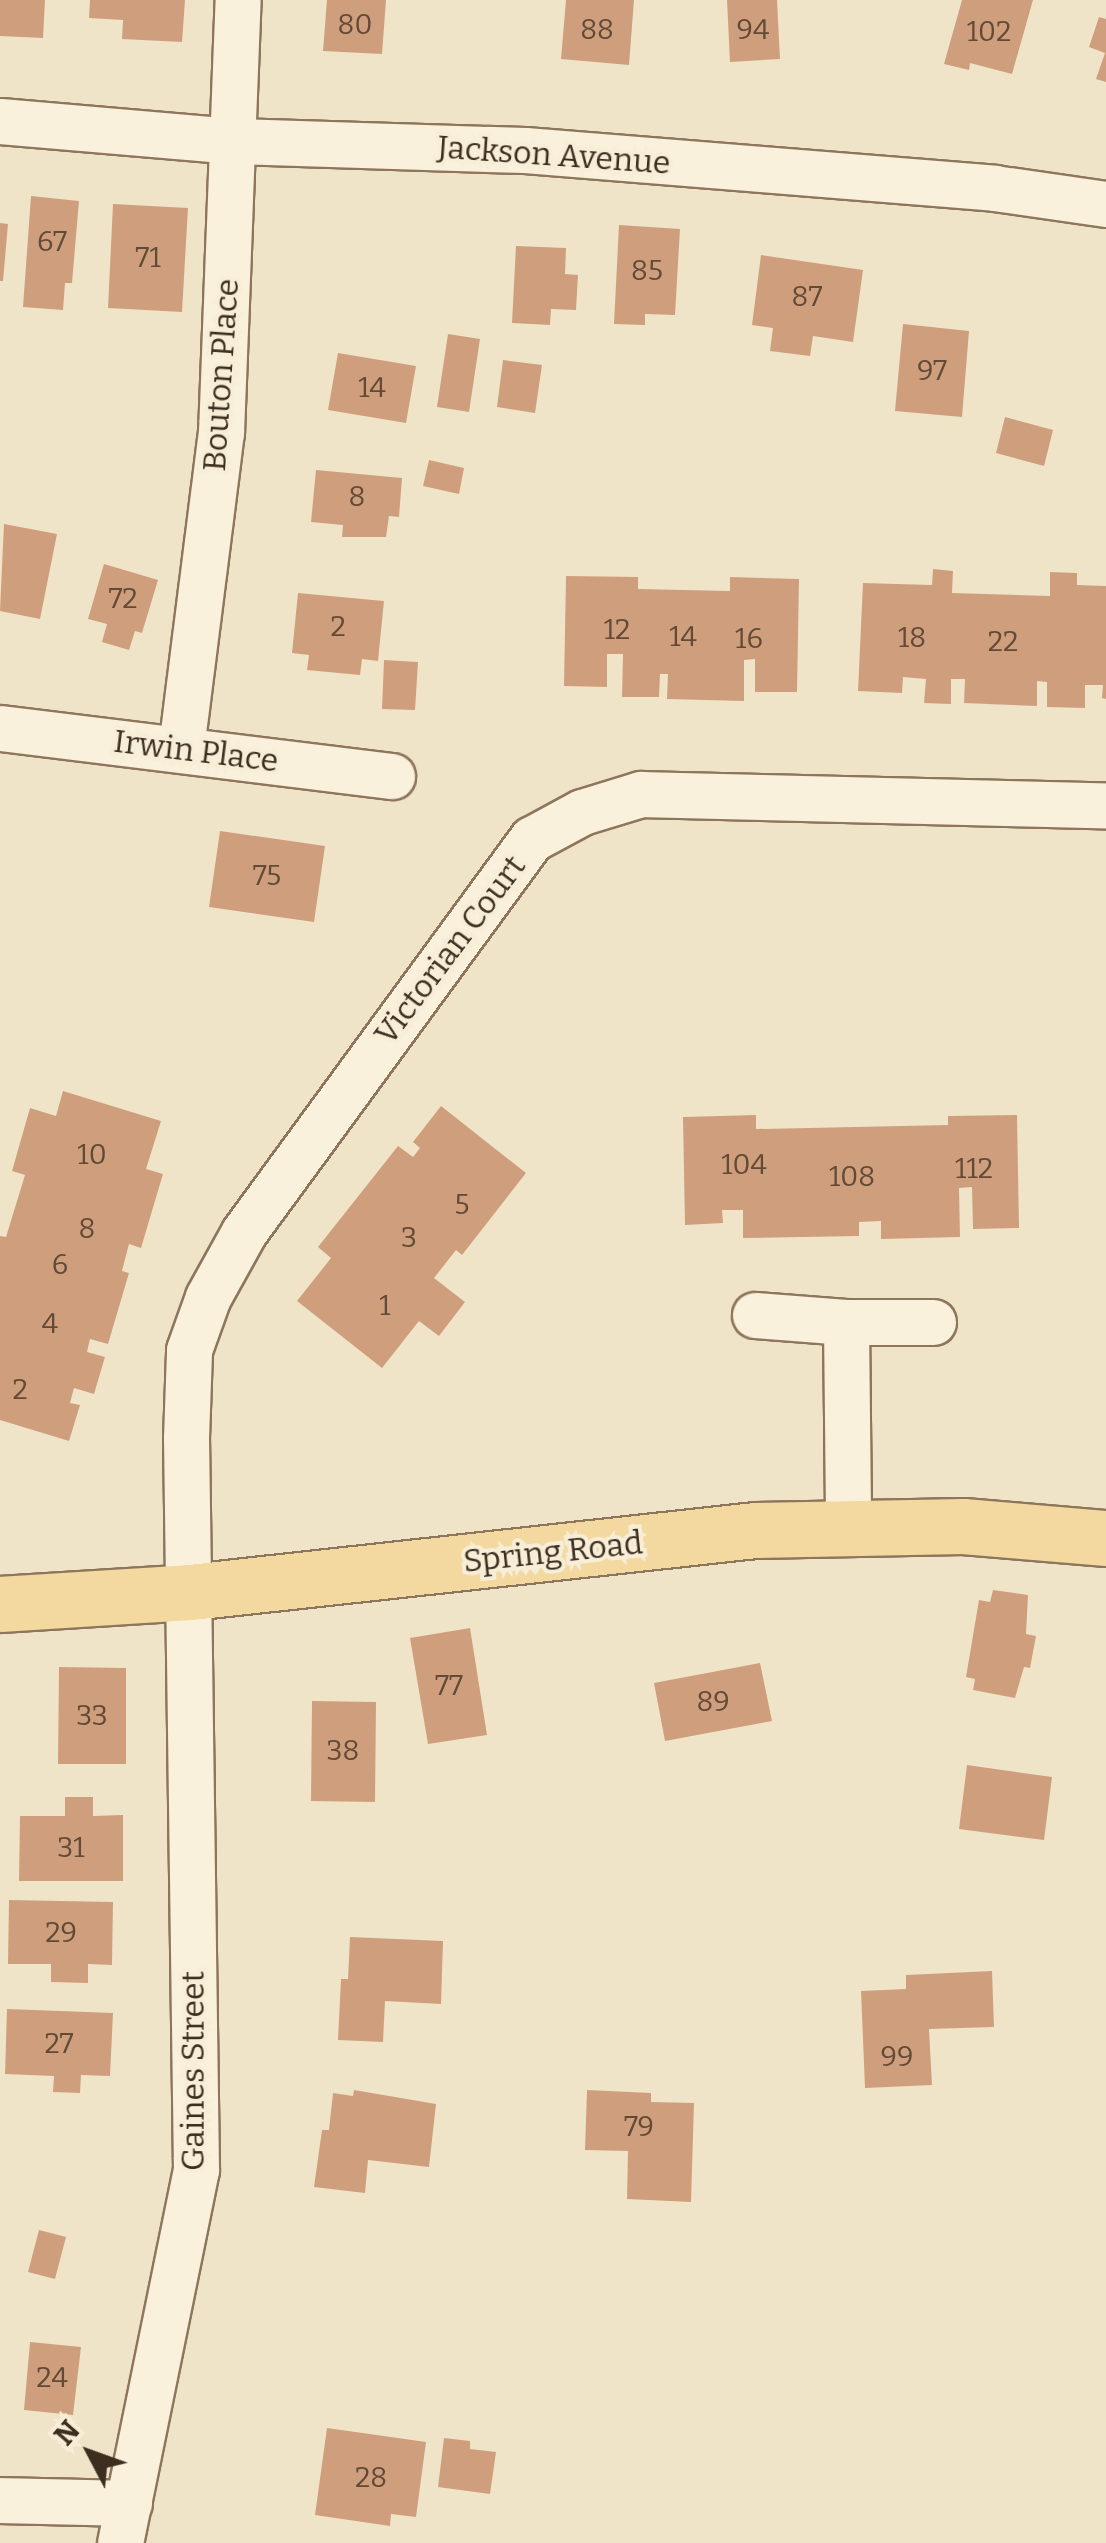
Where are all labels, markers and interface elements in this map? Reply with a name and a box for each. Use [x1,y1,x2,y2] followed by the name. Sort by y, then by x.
[338,8,372,42] house number: 80
[580,13,614,47] house number: 88
[737,13,769,47] house number: 94
[967,15,1011,49] house number: 102
[436,128,672,182] street label: Jackson Avenue
[37,225,67,259] house number: 67
[135,241,161,275] house number: 71
[631,254,663,288] house number: 85
[195,277,247,473] street label: Bouton Place
[792,280,822,314] house number: 87
[917,354,947,388] house number: 97
[358,371,386,405] house number: 14
[349,480,365,514] house number: 8
[108,582,138,616] house number: 72
[330,610,346,644] house number: 2
[604,613,630,647] house number: 12
[669,620,697,654] house number: 14
[898,621,926,655] house number: 18
[735,622,763,656] house number: 16
[988,625,1018,659] house number: 22
[112,722,280,780] street label: Irwin Place
[366,848,534,1052] street label: Victorian Court
[253,859,281,893] house number: 75
[77,1138,107,1172] house number: 10
[721,1148,767,1182] house number: 104
[955,1152,993,1186] house number: 112
[829,1160,875,1194] house number: 108
[455,1188,469,1222] house number: 5
[79,1212,95,1246] house number: 8
[401,1221,417,1255] house number: 3
[52,1248,68,1282] house number: 6
[379,1289,391,1323] house number: 1
[42,1307,58,1341] house number: 4
[12,1373,28,1407] house number: 2
[461,1523,645,1581] street label: Spring Road
[435,1669,463,1703] house number: 77
[696,1685,730,1719] house number: 89
[76,1699,108,1733] house number: 33
[327,1734,359,1768] house number: 38
[57,1831,85,1865] house number: 31
[45,1916,77,1950] house number: 29
[174,1971,212,2171] street label: Gaines Street
[44,2027,74,2061] house number: 27
[881,2040,913,2074] house number: 99
[624,2110,654,2144] house number: 79
[36,2361,68,2395] house number: 24
[40,2403,140,2503] north arrow
[47,2414,87,2452] text: N
[355,2461,387,2495] house number: 28

